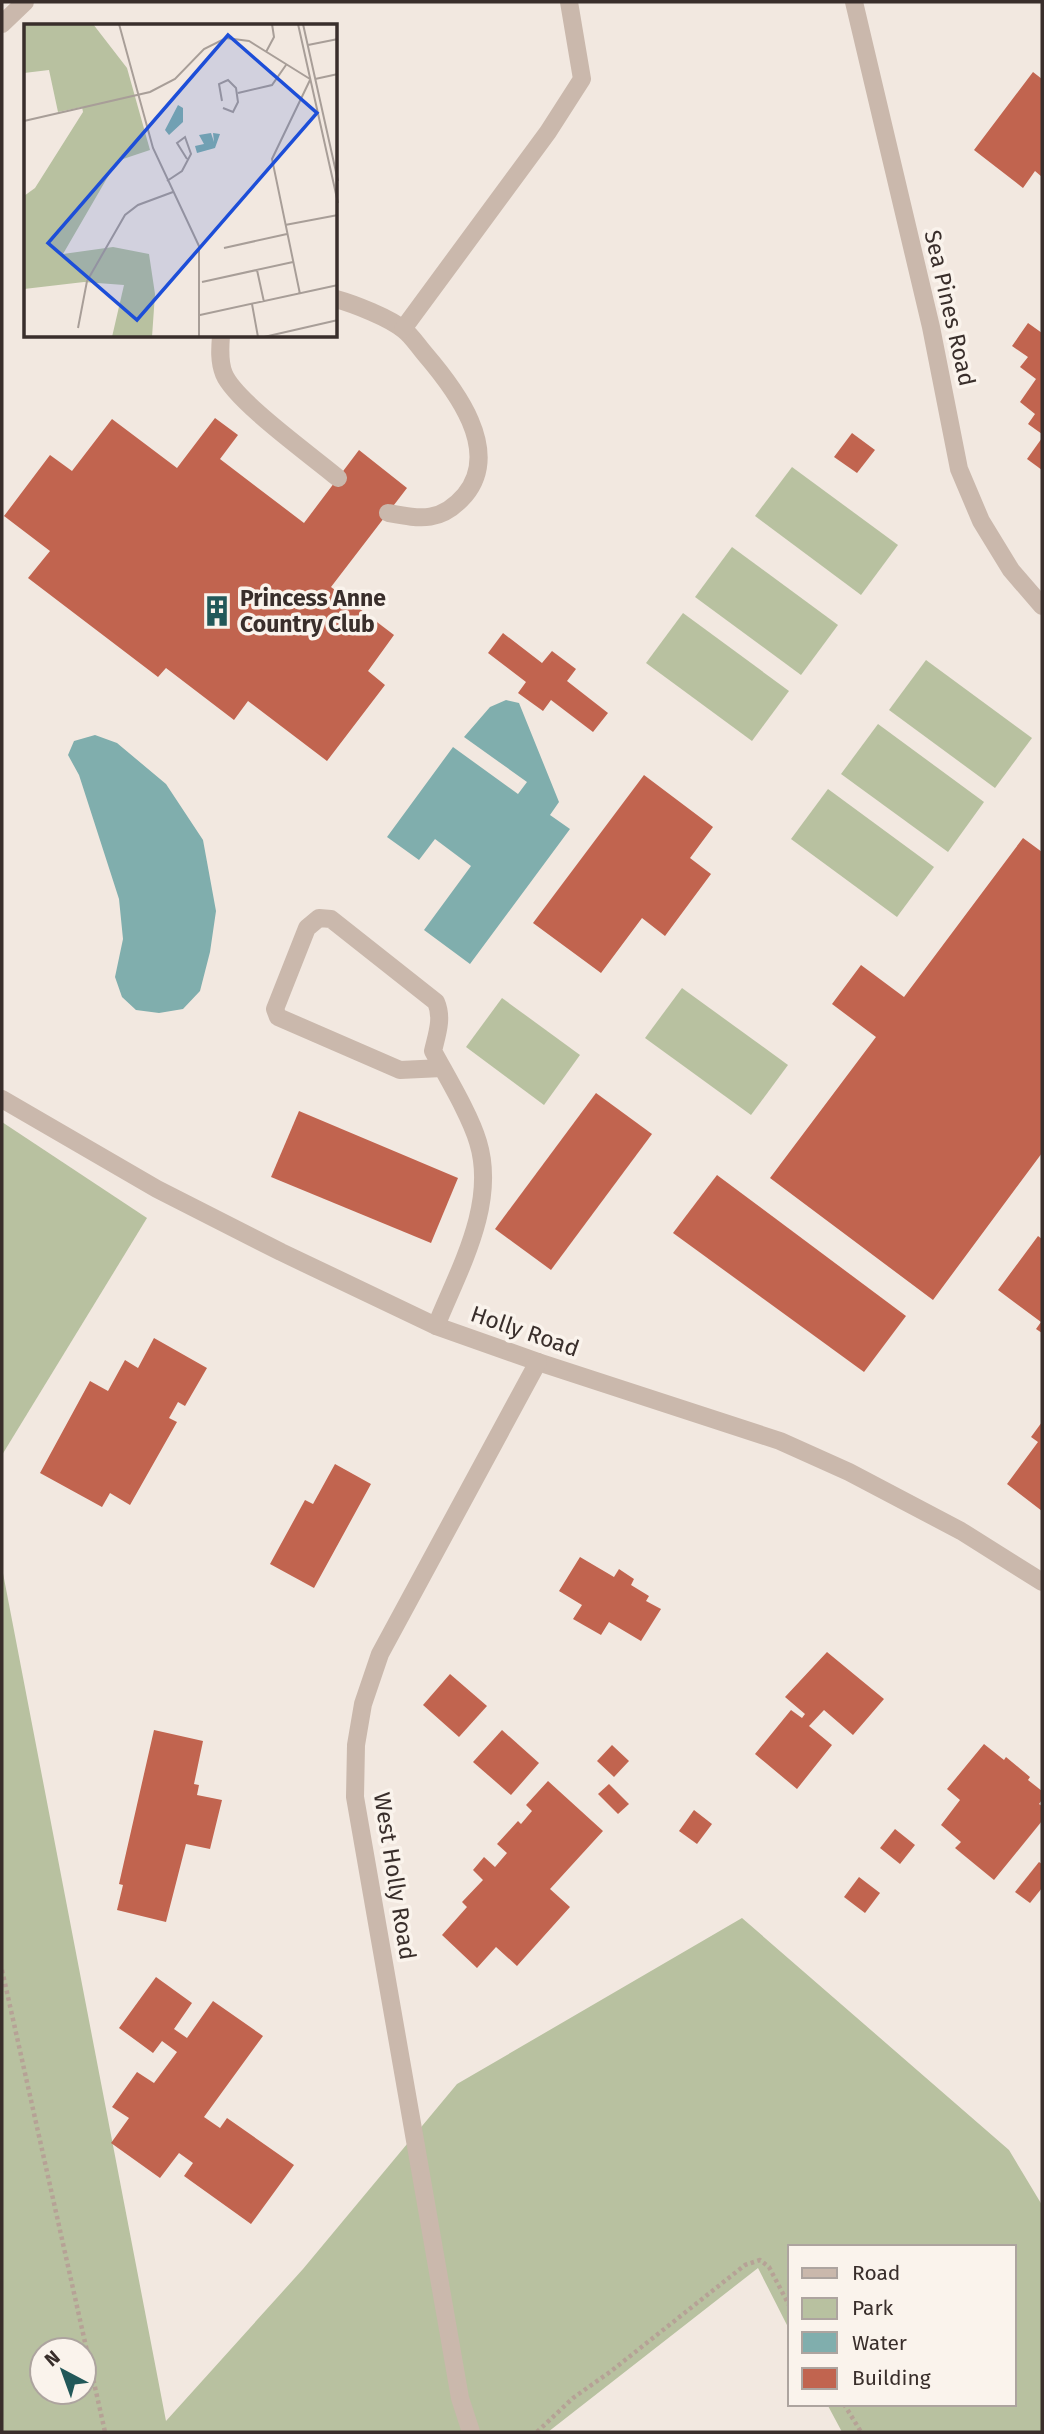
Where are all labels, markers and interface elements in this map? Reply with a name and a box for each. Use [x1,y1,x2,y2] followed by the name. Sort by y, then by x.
[24,24,338,338] inset map
[918,227,982,389] street label: Sea Pines Road
[240,584,386,638] place label: Princess Anne Country Club
[200,594,234,628] building icon: Princess Anne Country Club
[467,1299,583,1363] street label: Holly Road
[368,1790,422,1962] street label: West Holly Road
[788,2245,1016,2406] legend
[852,2260,900,2286] text: Road
[852,2295,894,2321] text: Park
[852,2330,907,2356] text: Water
[28,2336,98,2406] north arrow
[40,2346,64,2371] text: N
[852,2365,931,2391] text: Building

